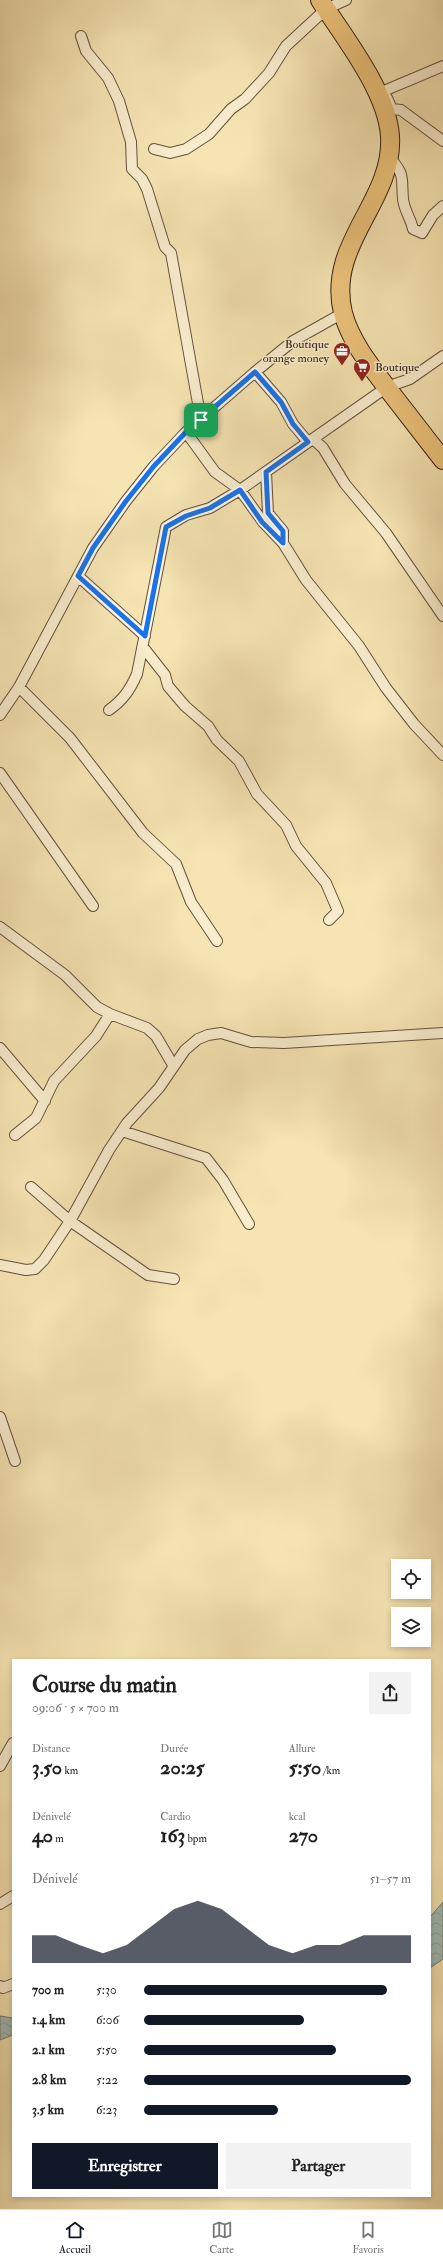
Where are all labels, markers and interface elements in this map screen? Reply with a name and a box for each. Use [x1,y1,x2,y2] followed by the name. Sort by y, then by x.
[263,337,330,366] place label: Boutique orange money
[332,341,352,366] office icon: Boutique orange money
[352,357,372,382] supermarket icon: Boutique
[375,360,419,375] place label: Boutique
[184,403,218,437] pin
[190,409,212,431] icon: arrive
[391,1559,431,1647] map controls
[391,1559,431,1599] button: locate
[391,1607,431,1647] button: layers
[32,1671,177,1699] text: Course du matin
[369,1672,411,1714] button: share
[32,1700,119,1716] text: 09:06 · 5 × 700 m
[32,1742,70,1755] text: Distance
[160,1742,188,1755] text: Durée
[289,1742,316,1755] text: Allure
[32,1755,62,1780] text: 3.50
[160,1755,205,1780] text: 20:25
[289,1755,321,1780] text: 5:50
[62,1764,78,1777] text: km
[321,1764,340,1777] text: /km
[32,1810,71,1823] text: Dénivelé
[160,1810,190,1823] text: Cardio
[289,1810,306,1823] text: kcal
[32,1823,53,1848] text: 40
[160,1823,185,1848] text: 163
[289,1823,318,1848] text: 270
[53,1832,64,1845] text: m
[185,1832,207,1845] text: bpm
[32,1871,78,1887] text: Dénivelé
[370,1871,411,1887] text: 51–57 m
[32,1982,64,1998] text: 700 m
[96,1982,117,1998] text: 5:30
[32,2012,65,2028] text: 1.4 km
[96,2012,119,2028] text: 6:06
[32,2042,65,2058] text: 2.1 km
[96,2042,117,2058] text: 5:50
[32,2072,66,2088] text: 2.8 km
[96,2072,118,2088] text: 5:22
[32,2102,64,2118] text: 3.5 km
[96,2102,117,2118] text: 6:23
[32,2143,218,2189] button: Enregistrer
[226,2143,411,2189] button: Partager
[59,2219,91,2256] tab: Accueil
[209,2219,234,2256] tab: Carte
[352,2219,384,2256] tab: Favoris

